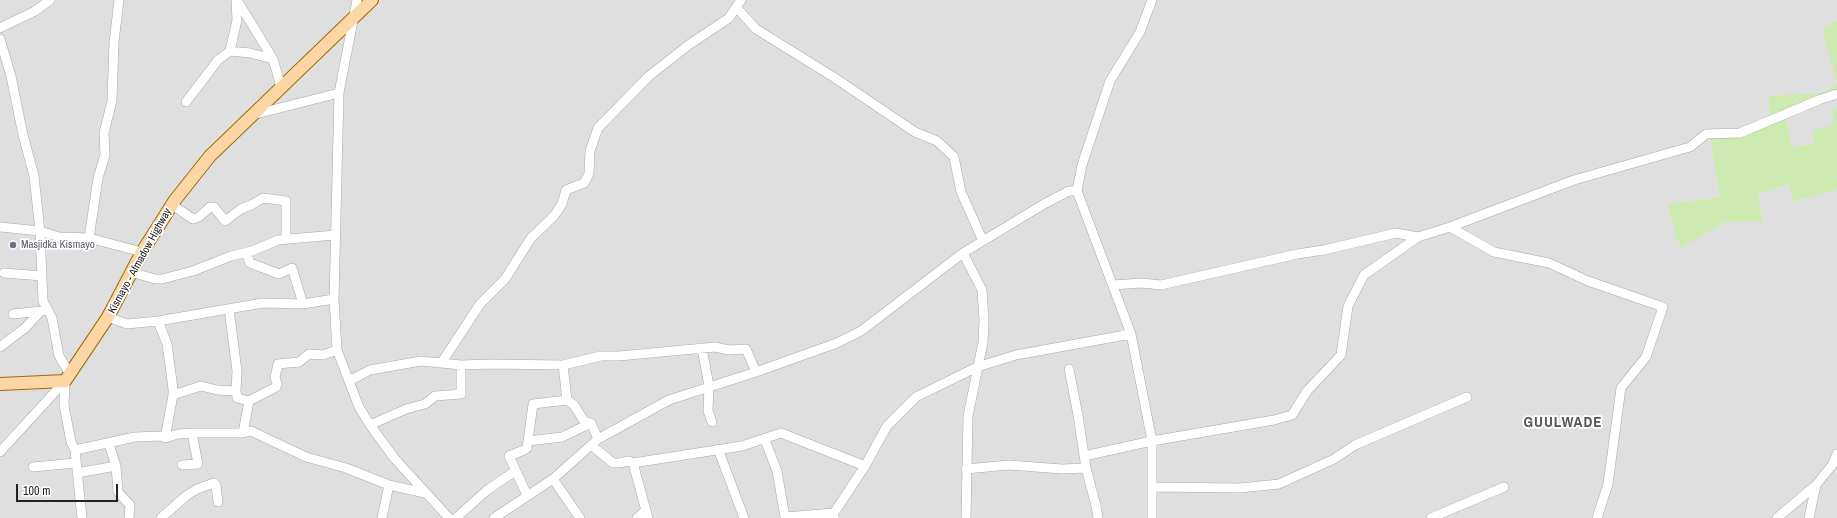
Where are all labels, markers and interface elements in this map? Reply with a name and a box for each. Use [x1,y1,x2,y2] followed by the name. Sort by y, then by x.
[106,206,174,316] street label: Kismayo - Afmadow Highway
[21,238,95,252] place label: Masjidka Kismayo
[8,240,18,250] marker: Masjidka Kismayo
[1523,414,1603,432] district label: GUULWADE
[18,476,120,502] scale bar
[23,483,50,499] text: 100 m

